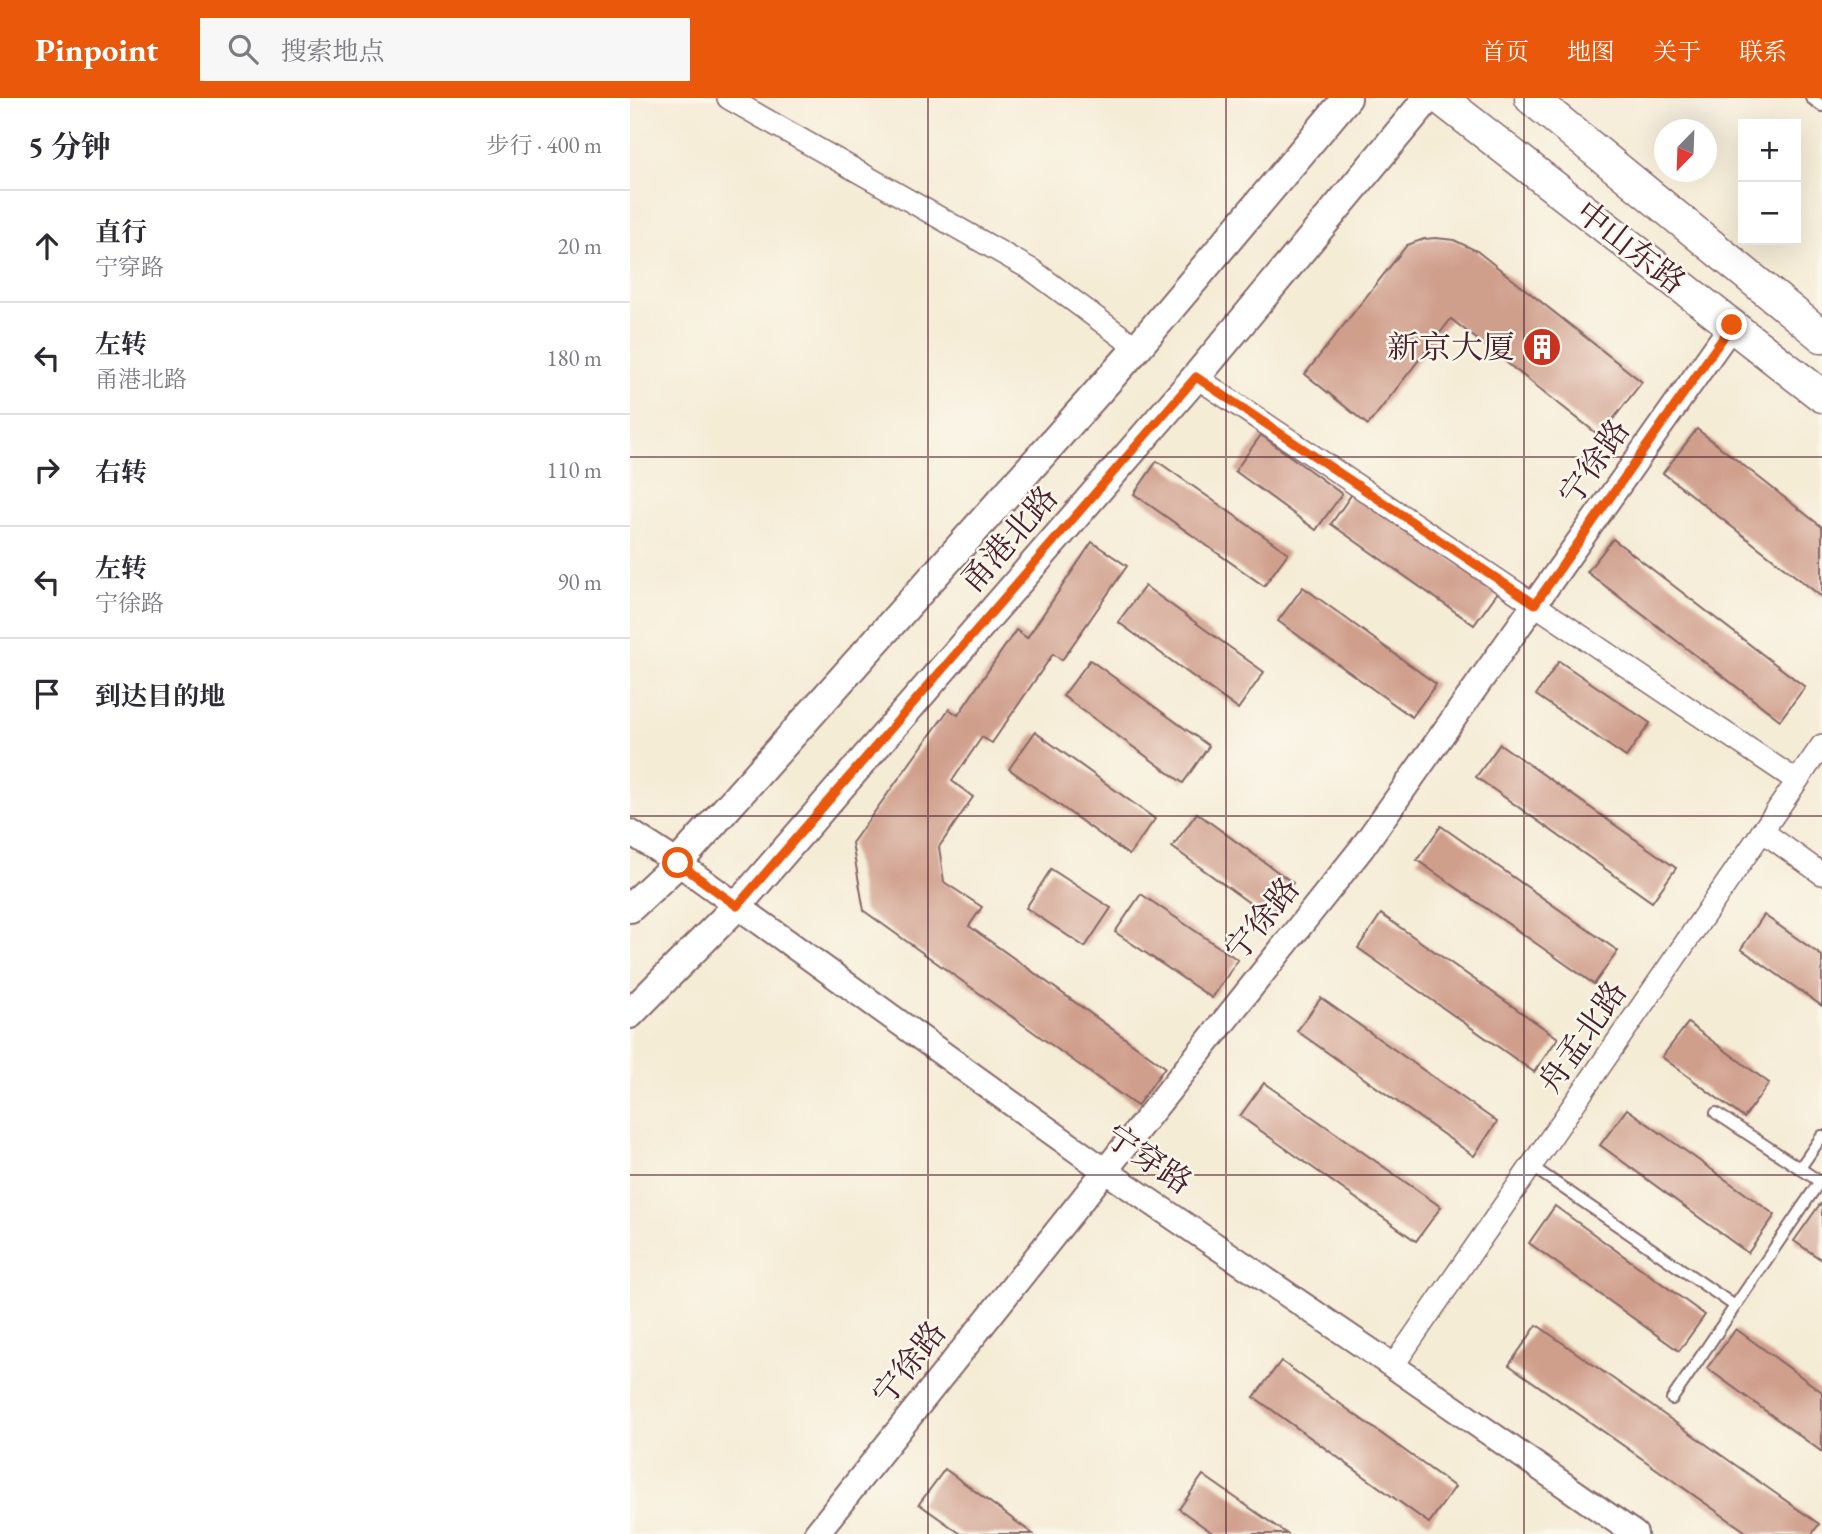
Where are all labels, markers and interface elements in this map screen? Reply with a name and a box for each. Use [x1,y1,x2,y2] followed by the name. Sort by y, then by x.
[200,18,690,81] search box
[35,28,158,71] text: Pinpoint
[224,30,262,68] icon: search
[280,34,385,68] text: 搜索地点
[1481,36,1529,67] text: 首页
[1567,36,1615,67] text: 地图
[1653,36,1701,67] text: 关于
[1739,36,1787,67] text: 联系
[1654,119,1717,182] north arrow
[1738,119,1801,245] map controls
[1738,119,1801,182] button: +
[28,127,111,166] text: 5 分钟
[487,130,602,160] text: 步行 · 400 m
[1738,182,1801,245] button: −
[1568,191,1694,303] street label: 中山东路
[95,215,147,249] text: 直行
[28,227,66,265] icon: ahead
[557,231,602,261] text: 20 m
[95,252,164,282] text: 宁穿路
[1716,309,1747,340] route end
[1387,326,1515,368] place label: 新京大厦
[1521,326,1563,368] building icon: 新京大厦
[95,327,147,361] text: 左转
[28,339,66,377] icon: left
[546,343,602,373] text: 180 m
[95,364,187,394] text: 甬港北路
[1549,411,1639,513] street label: 宁徐路
[28,451,66,489] icon: right
[95,455,147,489] text: 右转
[546,455,602,485] text: 110 m
[951,477,1067,601] street label: 甬港北路
[95,551,147,585] text: 左转
[28,563,66,601] icon: left
[557,567,602,597] text: 90 m
[95,588,164,618] text: 宁徐路
[28,675,66,713] icon: arrive
[95,679,225,713] text: 到达目的地
[662,847,693,878] route start
[1215,868,1309,970] street label: 宁徐路
[1528,973,1636,1101] street label: 舟孟北路
[1097,1115,1201,1203] street label: 宁穿路
[863,1312,955,1414] street label: 宁徐路

